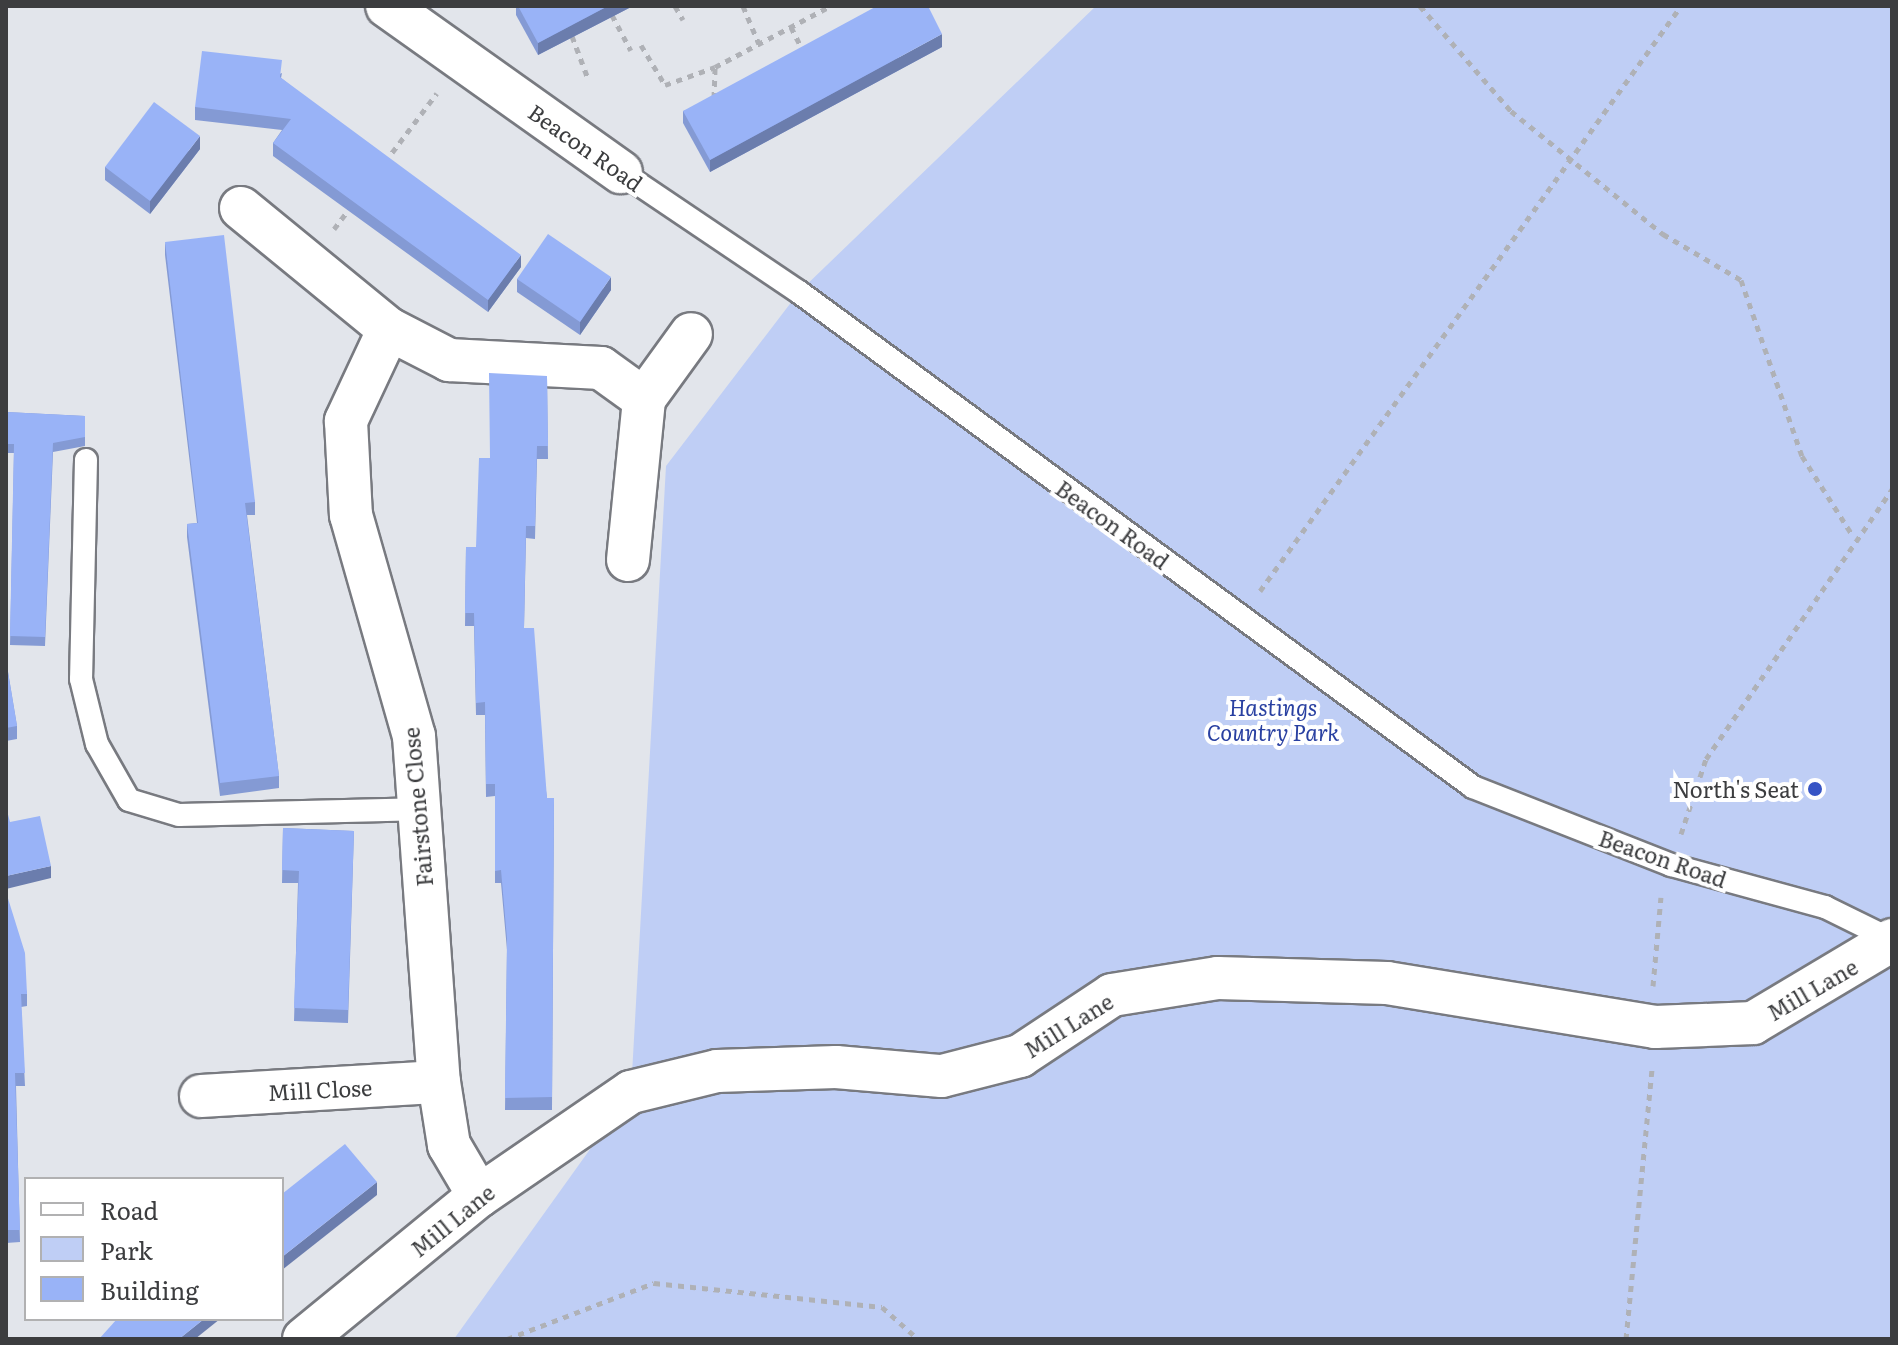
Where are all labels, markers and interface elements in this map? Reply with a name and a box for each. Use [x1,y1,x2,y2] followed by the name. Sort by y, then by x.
[524,98,648,196] street label: Beacon Road
[1051,474,1175,574] street label: Beacon Road
[1207,693,1339,744] park label: Hastings Country Park
[397,726,437,888] street label: Fairstone Close
[1673,776,1799,802] place label: North's Seat
[1806,780,1824,798] marker: North's Seat
[1596,824,1730,892] street label: Beacon Road
[1762,953,1862,1025] street label: Mill Lane
[1019,987,1117,1063] street label: Mill Lane
[267,1073,373,1105] street label: Mill Close
[24,1177,284,1321] legend
[405,1178,499,1262] street label: Mill Lane
[100,1192,158,1227] text: Road
[100,1232,153,1267] text: Park
[100,1272,199,1307] text: Building

